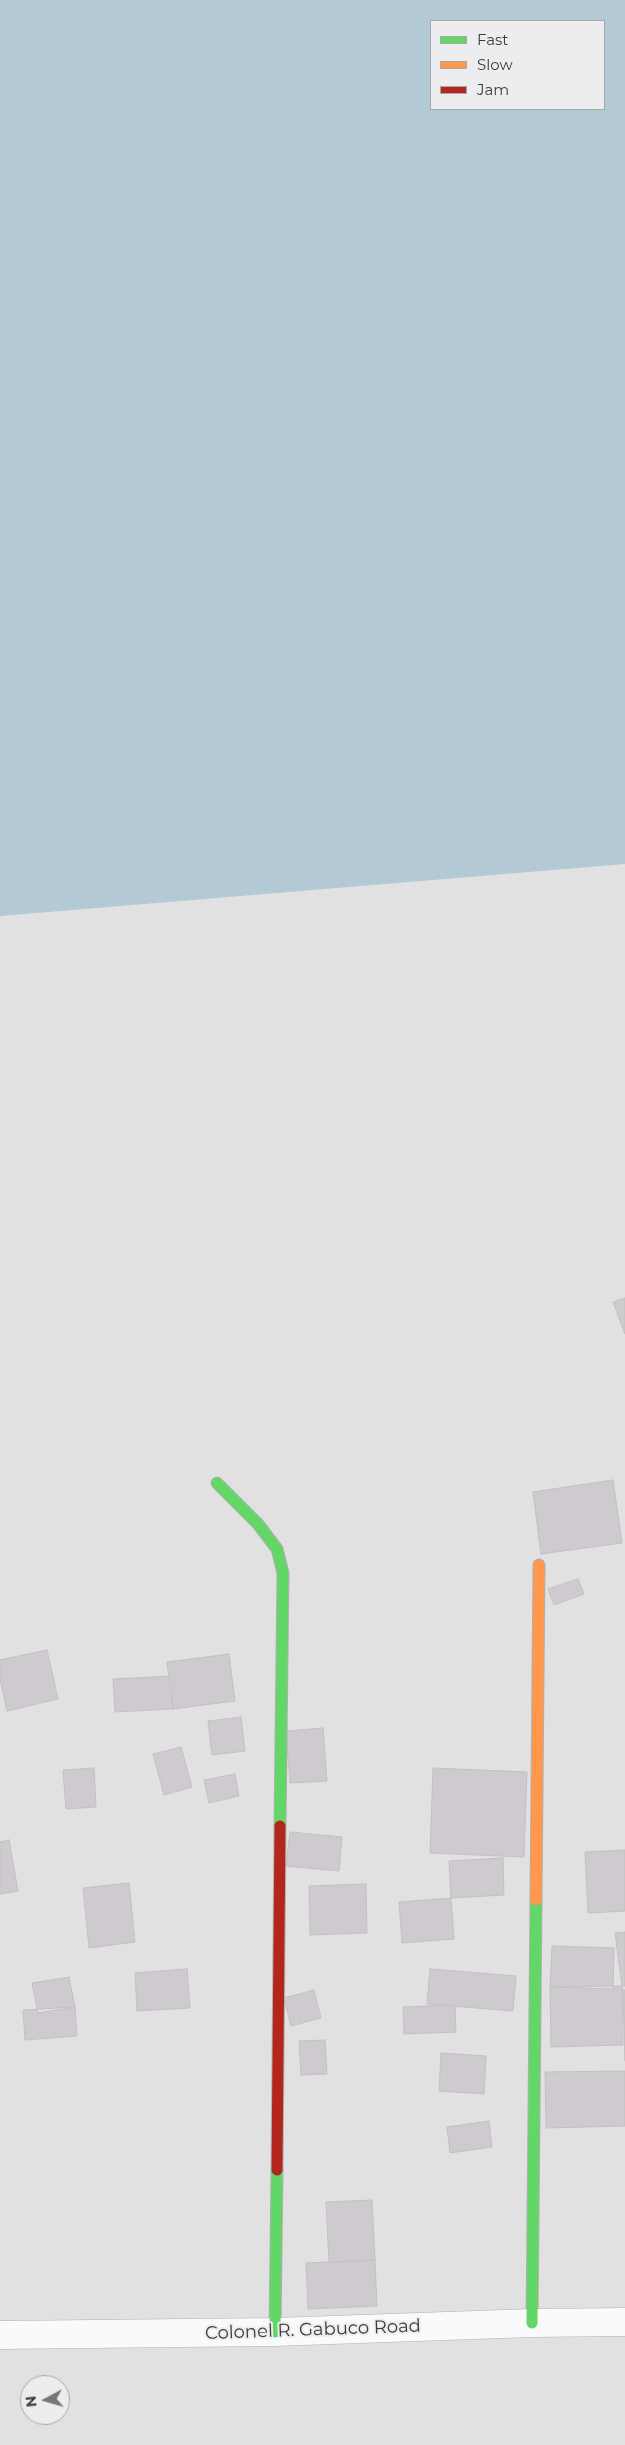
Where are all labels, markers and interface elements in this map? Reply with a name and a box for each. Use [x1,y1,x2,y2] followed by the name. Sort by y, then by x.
[430,20,605,110] legend
[477,30,508,49] text: Fast
[477,55,513,74] text: Slow
[477,80,509,99] text: Jam
[205,2315,421,2345] street label: Colonel R. Gabuco Road
[20,2375,70,2425] north arrow
[22,2395,41,2408] text: N

